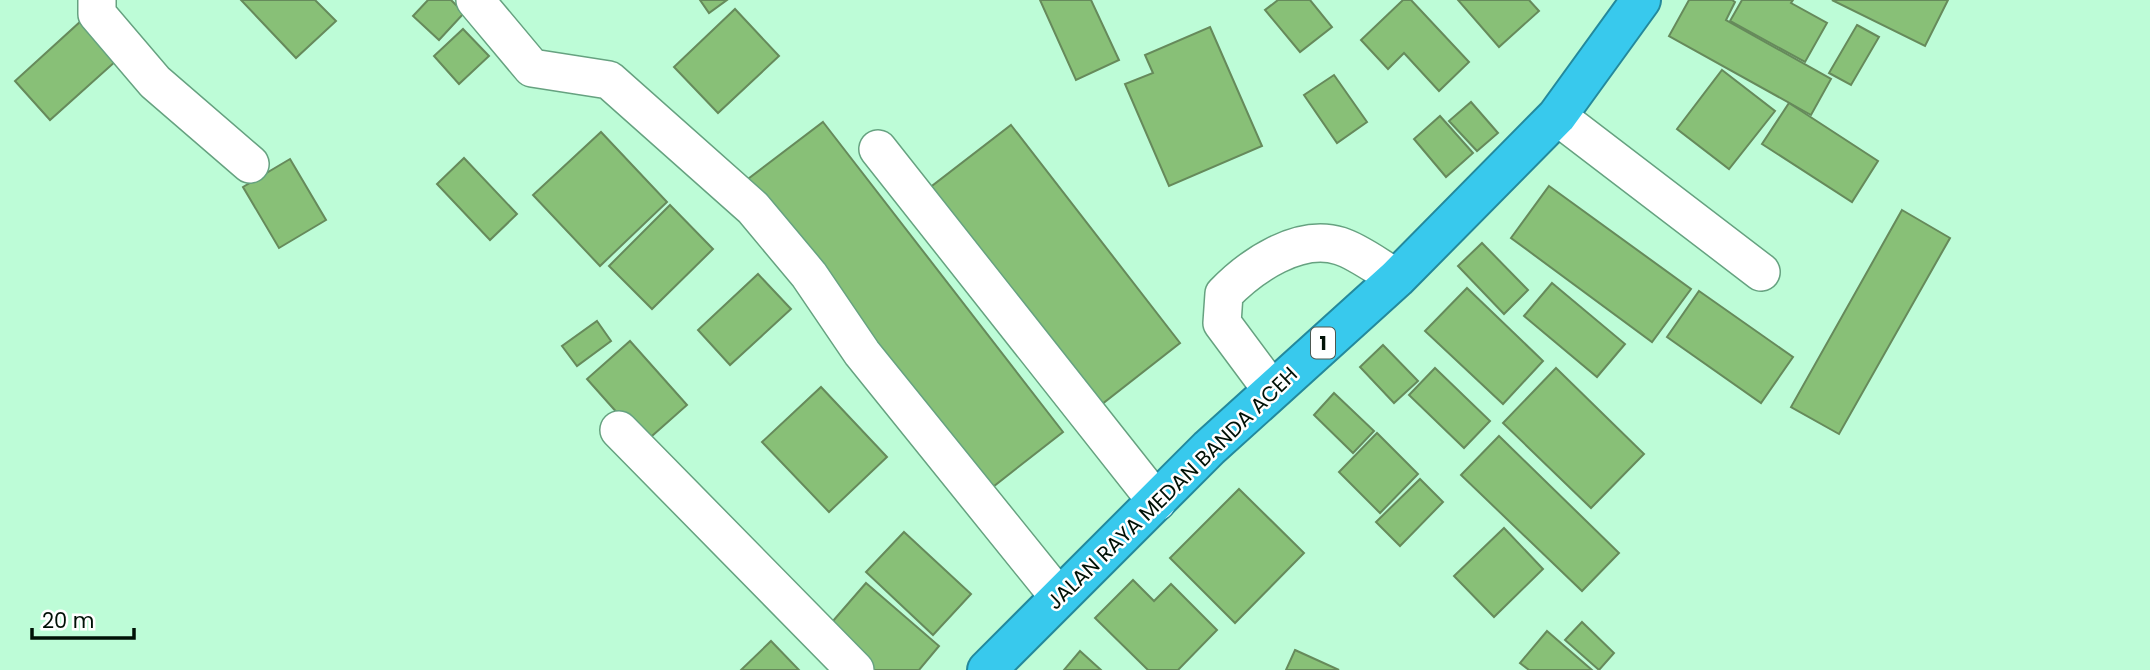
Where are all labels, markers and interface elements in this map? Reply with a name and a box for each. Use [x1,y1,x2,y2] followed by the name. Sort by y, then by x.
[1311,328,1335,358] road number: 1
[1040,360,1304,616] street label: JALAN RAYA MEDAN BANDA ACEH
[32,596,133,640] scale bar
[42,606,95,635] text: 20 m

